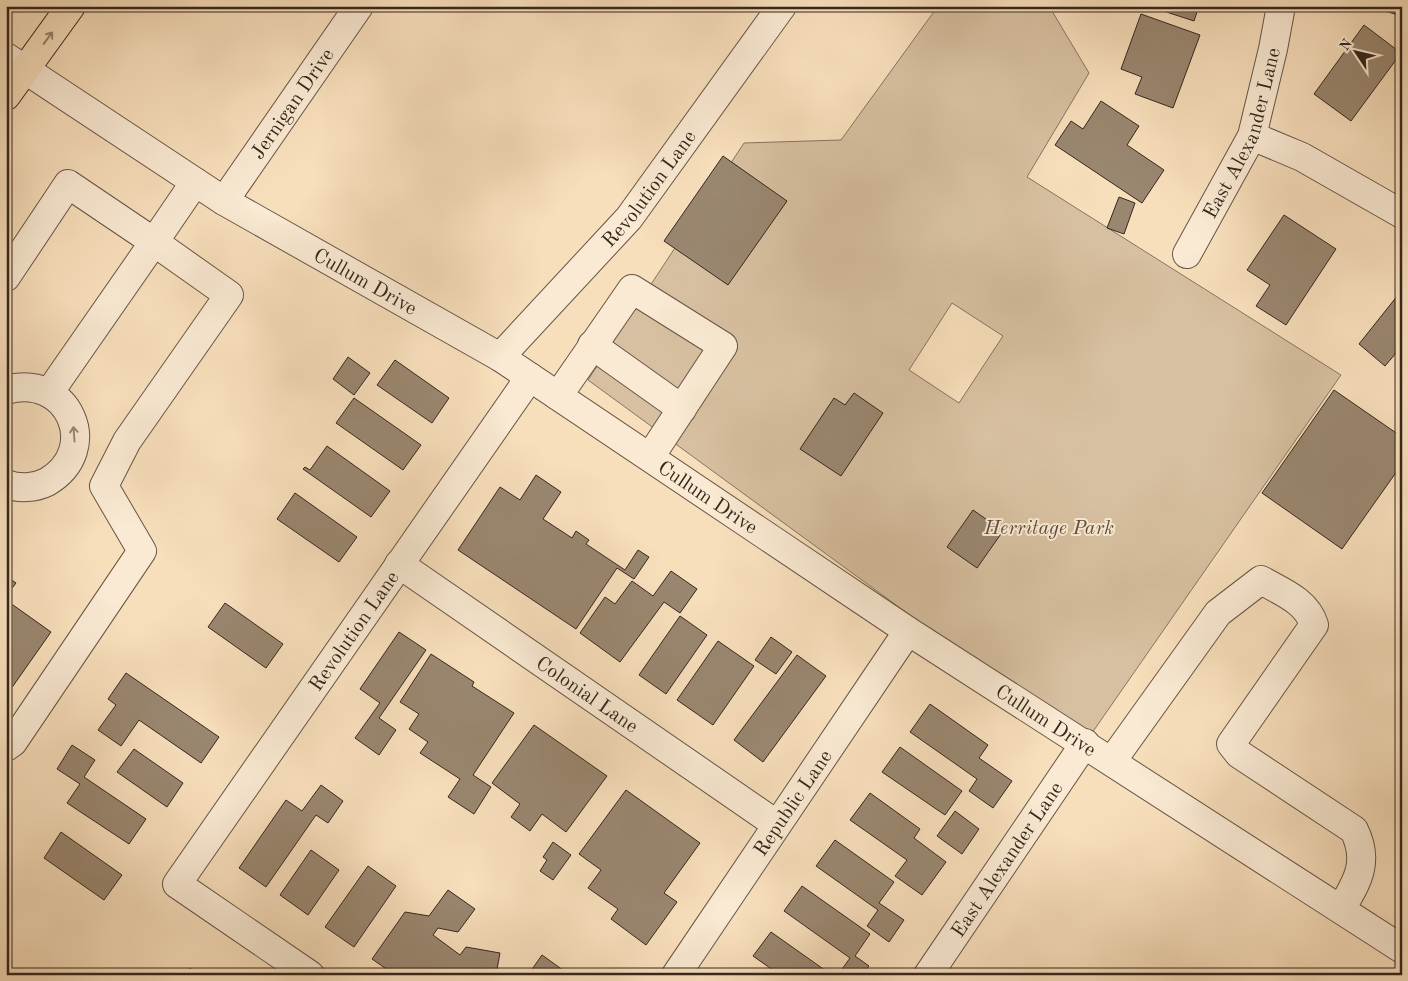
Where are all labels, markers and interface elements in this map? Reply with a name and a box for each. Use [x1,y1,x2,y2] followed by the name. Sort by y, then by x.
[1330,28,1380,78] north arrow
[43,31,53,45] one-way arrow
[1337,36,1355,54] text: N
[248,45,338,163] street label: Jernigan Drive
[1201,46,1285,222] street label: East Alexander Lane
[599,127,701,252] street label: Revolution Lane
[310,246,420,320] street label: Cullum Drive
[69,426,79,442] one-way arrow
[654,458,760,539] street label: Cullum Drive
[983,519,1114,539] park label: Herritage Park
[307,568,404,695] street label: Revolution Lane
[532,654,641,738] street label: Colonial Lane
[991,682,1099,761] street label: Cullum Drive
[751,747,837,860] street label: Republic Lane
[949,779,1068,941] street label: East Alexander Lane

